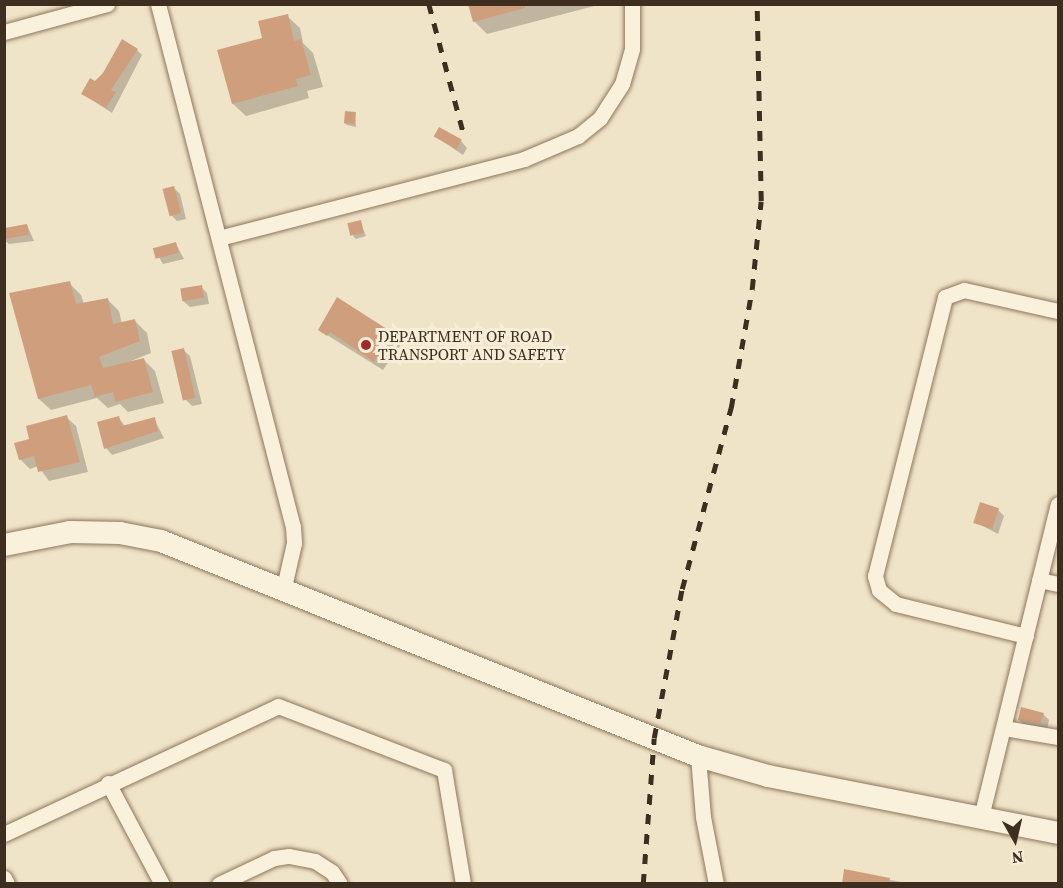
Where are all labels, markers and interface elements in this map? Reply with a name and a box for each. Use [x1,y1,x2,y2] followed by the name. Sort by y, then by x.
[378,326,566,364] place label: DEPARTMENT OF ROAD TRANSPORT AND SAFETY
[359,338,373,352] marker: DEPARTMENT OF ROAD TRANSPORT AND SAFETY
[985,810,1045,870] north arrow
[1010,846,1025,870] text: N

